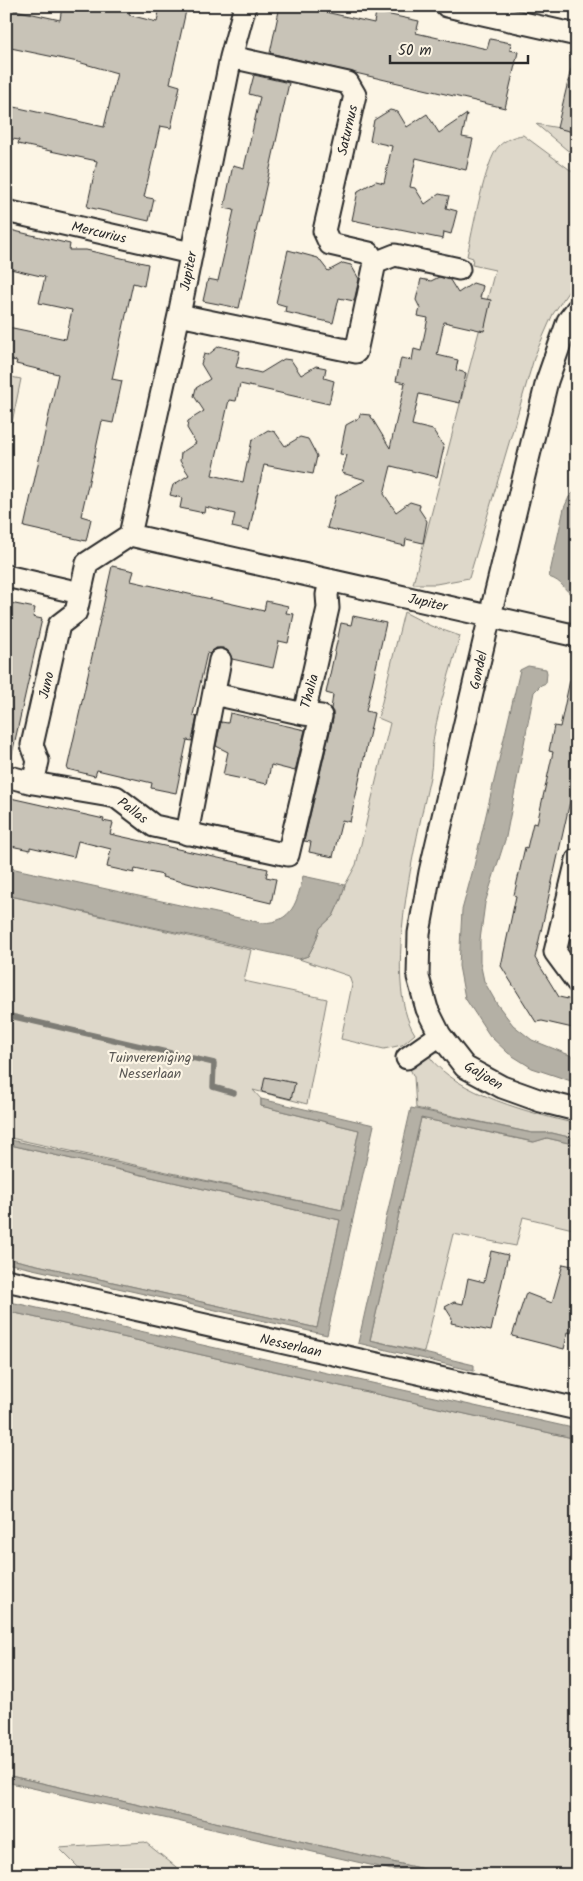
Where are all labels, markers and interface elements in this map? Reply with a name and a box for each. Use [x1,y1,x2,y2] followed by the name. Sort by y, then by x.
[390,32,528,64] scale bar
[398,39,432,63] text: 50 m
[332,103,364,158] street label: Saturnus
[69,216,128,250] street label: Mercurius
[174,248,204,293] street label: Jupiter
[406,588,451,618] street label: Jupiter
[464,648,494,692] street label: Gondel
[33,670,61,701] street label: Juno
[295,672,325,711] street label: Thalia
[112,792,152,830] street label: Pallas
[108,1047,192,1085] park label: Tuinvereniging Nesserlaan
[460,1056,507,1096] street label: Galjoen
[258,1328,324,1364] street label: Nesserlaan

